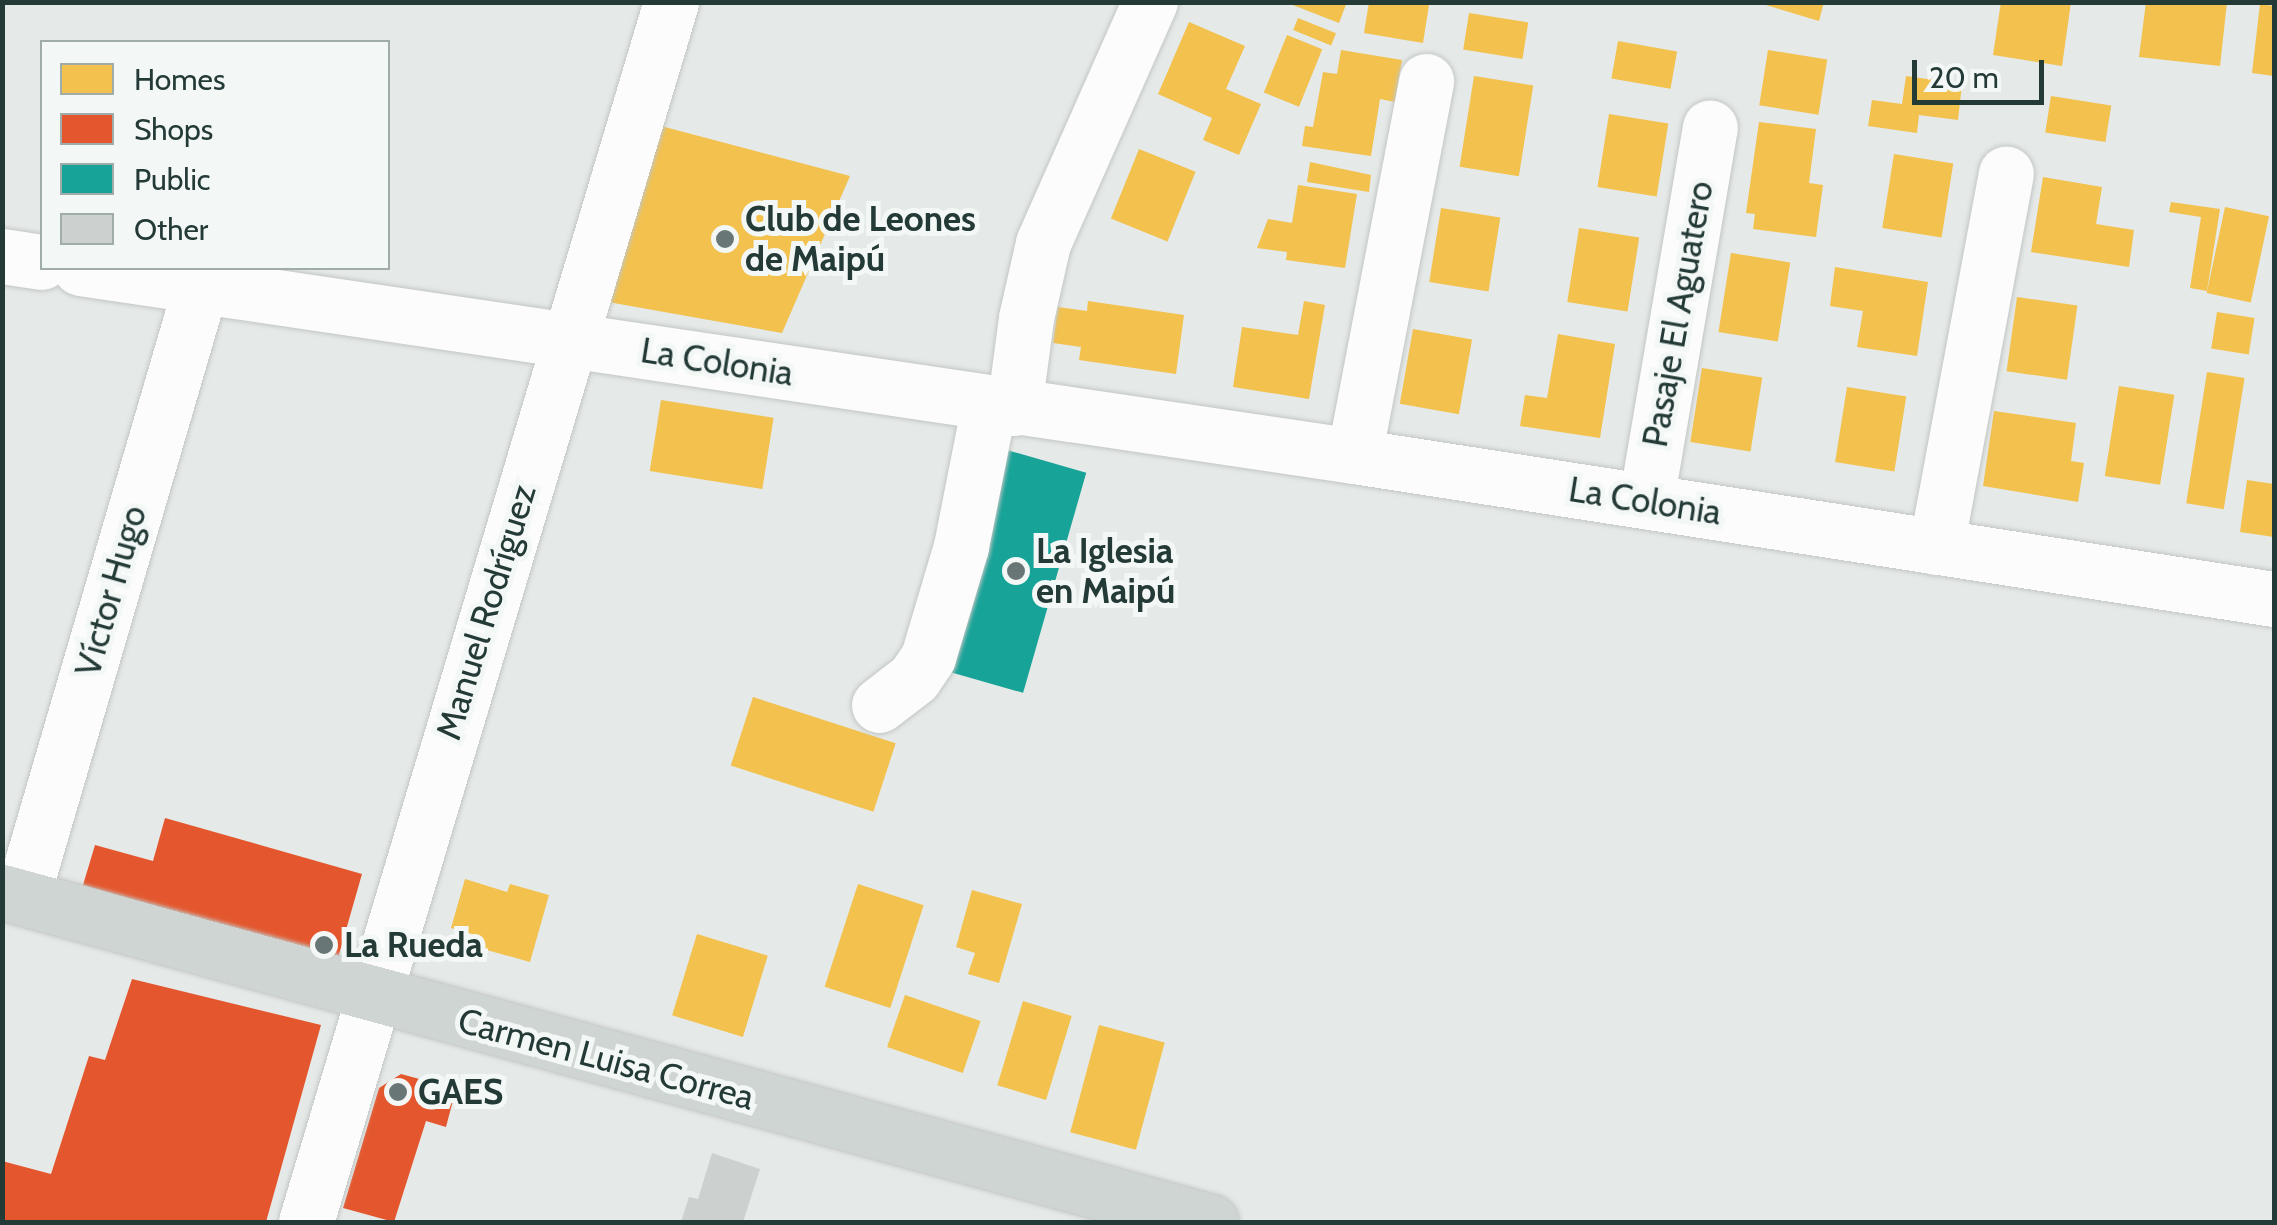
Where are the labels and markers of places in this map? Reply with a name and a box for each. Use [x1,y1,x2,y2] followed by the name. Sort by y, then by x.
[745,198,976,280] place label: Club de Leones de Maipú
[714,228,736,250] marker: Club de Leones de Maipú
[1036,530,1175,612] place label: La Iglesia en Maipú
[1005,560,1027,582] marker: La Iglesia en Maipú
[344,924,483,966] place label: La Rueda
[313,934,335,956] marker: La Rueda
[418,1071,503,1113] place label: GAES
[387,1081,409,1103] marker: GAES

